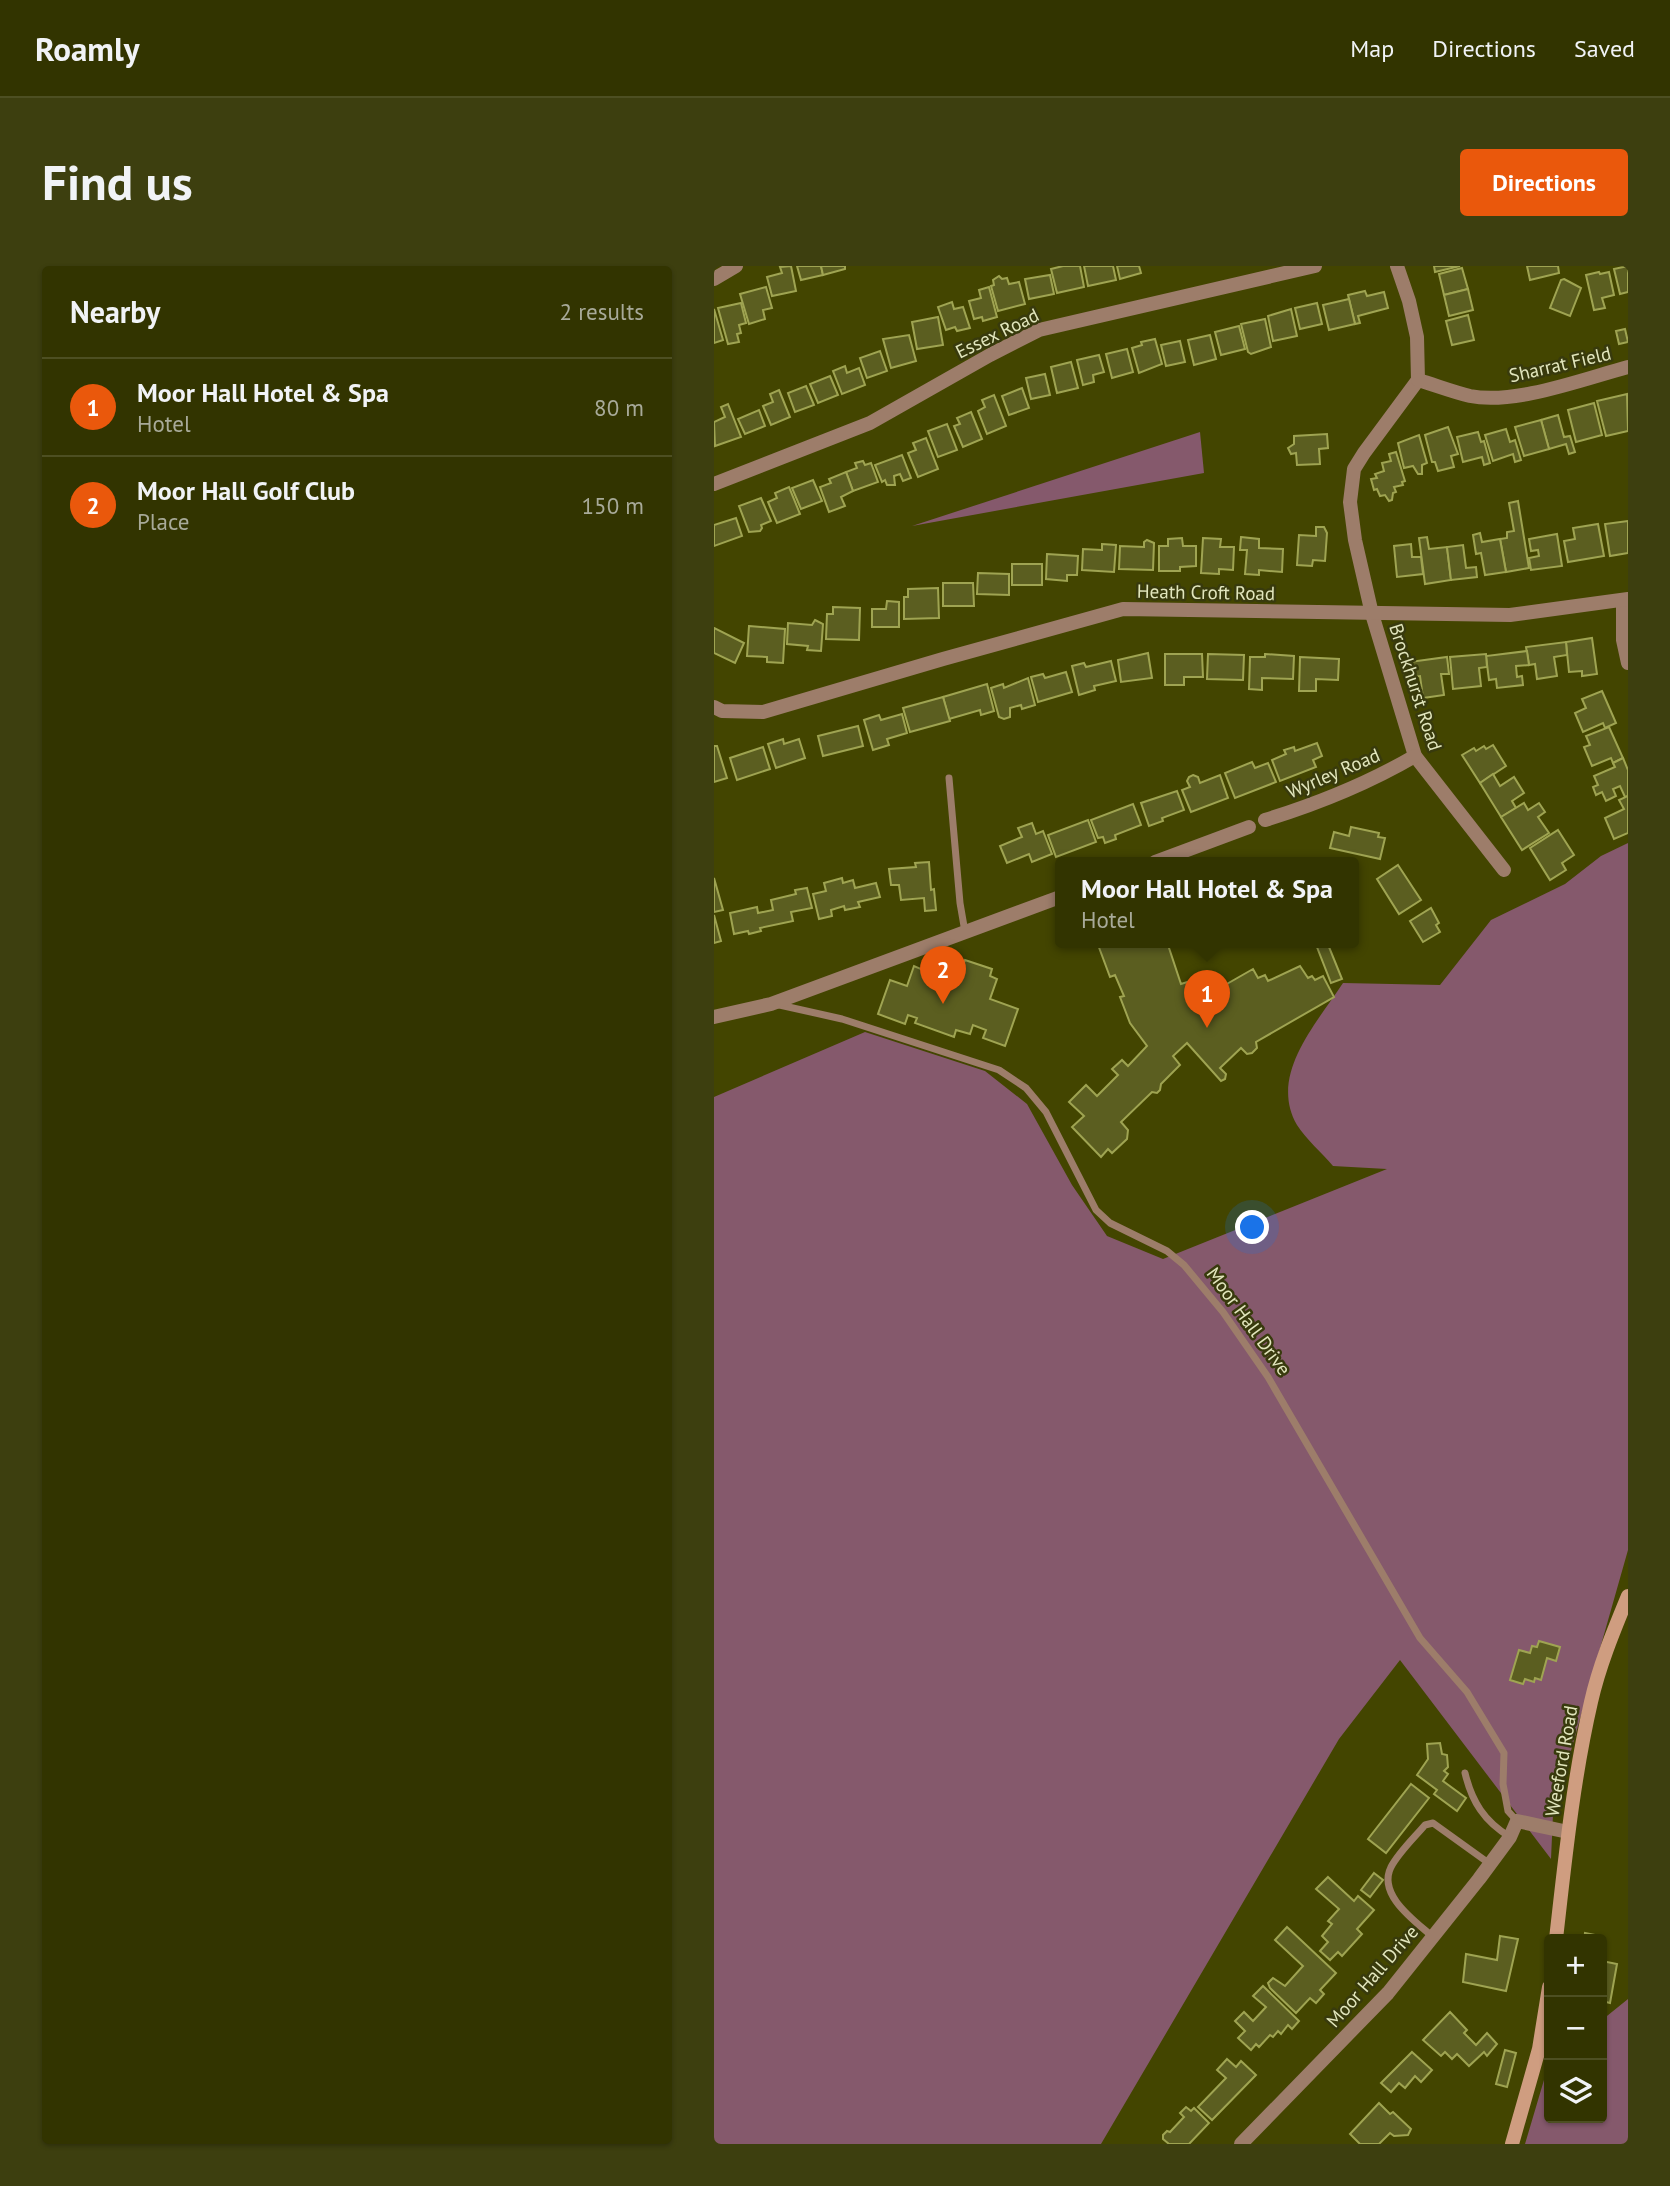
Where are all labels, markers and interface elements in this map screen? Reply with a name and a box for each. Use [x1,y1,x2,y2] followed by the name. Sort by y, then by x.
[35,27,139,70] text: Roamly
[1350,33,1394,64] text: Map
[1432,33,1536,64] text: Directions
[1574,33,1635,64] text: Saved
[1460,149,1628,216] button: Directions
[42,150,193,214] text: Find us
[70,292,160,331] text: Nearby
[560,297,644,326] text: 2 results
[951,303,1043,363] street label: Essex Road
[1507,341,1613,387] street label: Sharrat Field
[137,376,389,409] text: Moor Hall Hotel & Spa
[86,393,100,422] text: 1
[594,393,644,422] text: 80 m
[137,409,191,438] text: Hotel
[137,474,355,507] text: Moor Hall Golf Club
[86,491,100,520] text: 2
[582,491,644,520] text: 150 m
[137,507,190,536] text: Place
[1137,579,1275,605] street label: Heath Croft Road
[1384,620,1448,754] street label: Brockhurst Road
[1283,743,1383,803] street label: Wyrley Road
[1055,857,1359,948] popup
[1081,872,1333,905] text: Moor Hall Hotel & Spa
[1081,905,1135,934] text: Hotel
[920,946,966,1004] pin: 2
[1184,970,1230,1028] pin: 1
[1235,1210,1269,1244] your location
[1202,1262,1296,1380] street label: Moor Hall Drive
[1539,1704,1583,1818] street label: Weeford Road
[1321,1920,1423,2032] street label: Moor Hall Drive
[1544,1934,1607,2123] map controls
[1544,1934,1607,1997] button: +
[1544,1997,1607,2060] button: −
[1544,2060,1607,2123] button: layers

